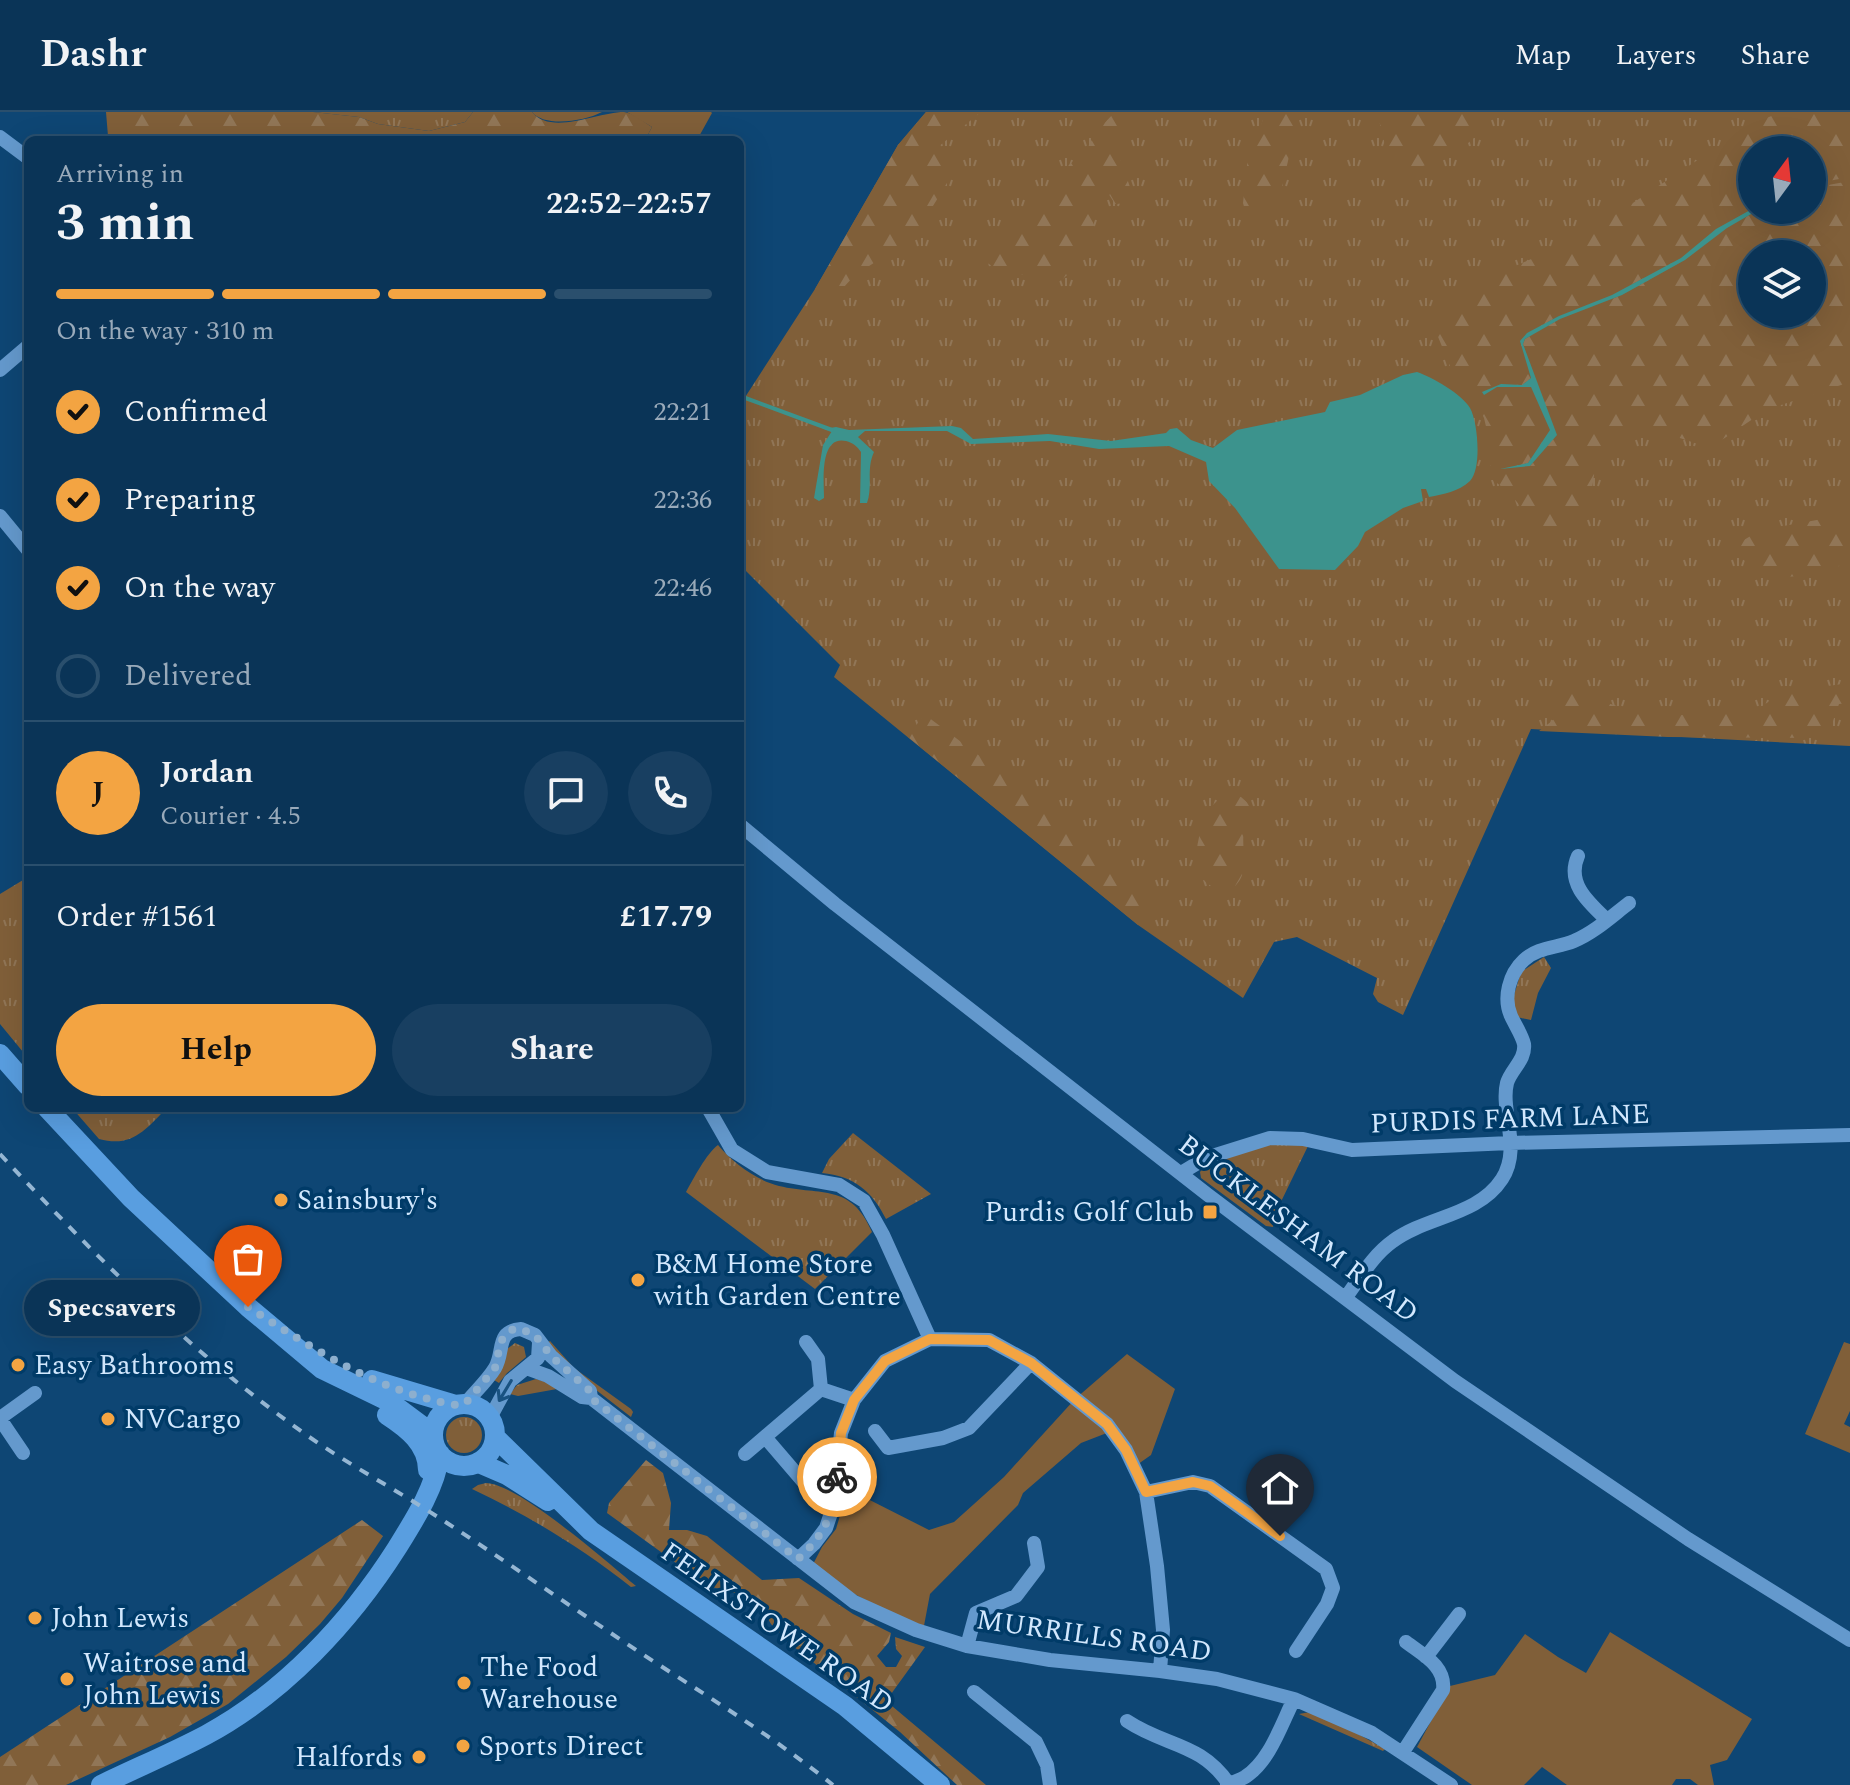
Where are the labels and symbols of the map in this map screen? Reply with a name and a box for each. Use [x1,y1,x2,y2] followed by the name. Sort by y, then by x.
[1738,136,1826,224] north arrow
[1369,1093,1651,1145] street label: PURDIS FARM LANE
[1169,1124,1427,1334] street label: BUCKLESHAM ROAD
[297,1179,438,1222] place label: Sainsbury's
[272,1191,290,1209] marker: Sainsbury's
[984,1191,1194,1234] place label: Purdis Golf Club
[1201,1203,1219,1221] marker: Purdis Golf Club
[214,1225,282,1307] pin
[653,1243,901,1318] place label: B&M Home Store with Garden Centre
[629,1271,647,1289] marker: B&M Home Store with Garden Centre
[24,1279,200,1335] callout: Specsavers
[34,1344,234,1387] place label: Easy Bathrooms
[9,1356,27,1374] marker: Easy Bathrooms
[497,1379,513,1402] one-way arrow
[124,1398,241,1441] place label: NVCargo
[99,1410,117,1428] marker: NVCargo
[797,1437,877,1517] courier
[1246,1454,1314,1536] pin
[652,1531,902,1725] street label: FELIXSTOWE ROAD
[51,1597,189,1640] place label: John Lewis
[973,1598,1215,1674] street label: MURRILLS ROAD
[26,1609,44,1627] marker: John Lewis
[83,1642,247,1717] place label: Waitrose and John Lewis
[480,1646,618,1721] place label: The Food Warehouse
[58,1670,76,1688] marker: Waitrose and John Lewis
[455,1674,473,1692] marker: The Food Warehouse
[479,1725,644,1768] place label: Sports Direct
[295,1736,403,1779] place label: Halfords
[454,1737,472,1755] marker: Sports Direct
[410,1748,428,1766] marker: Halfords

